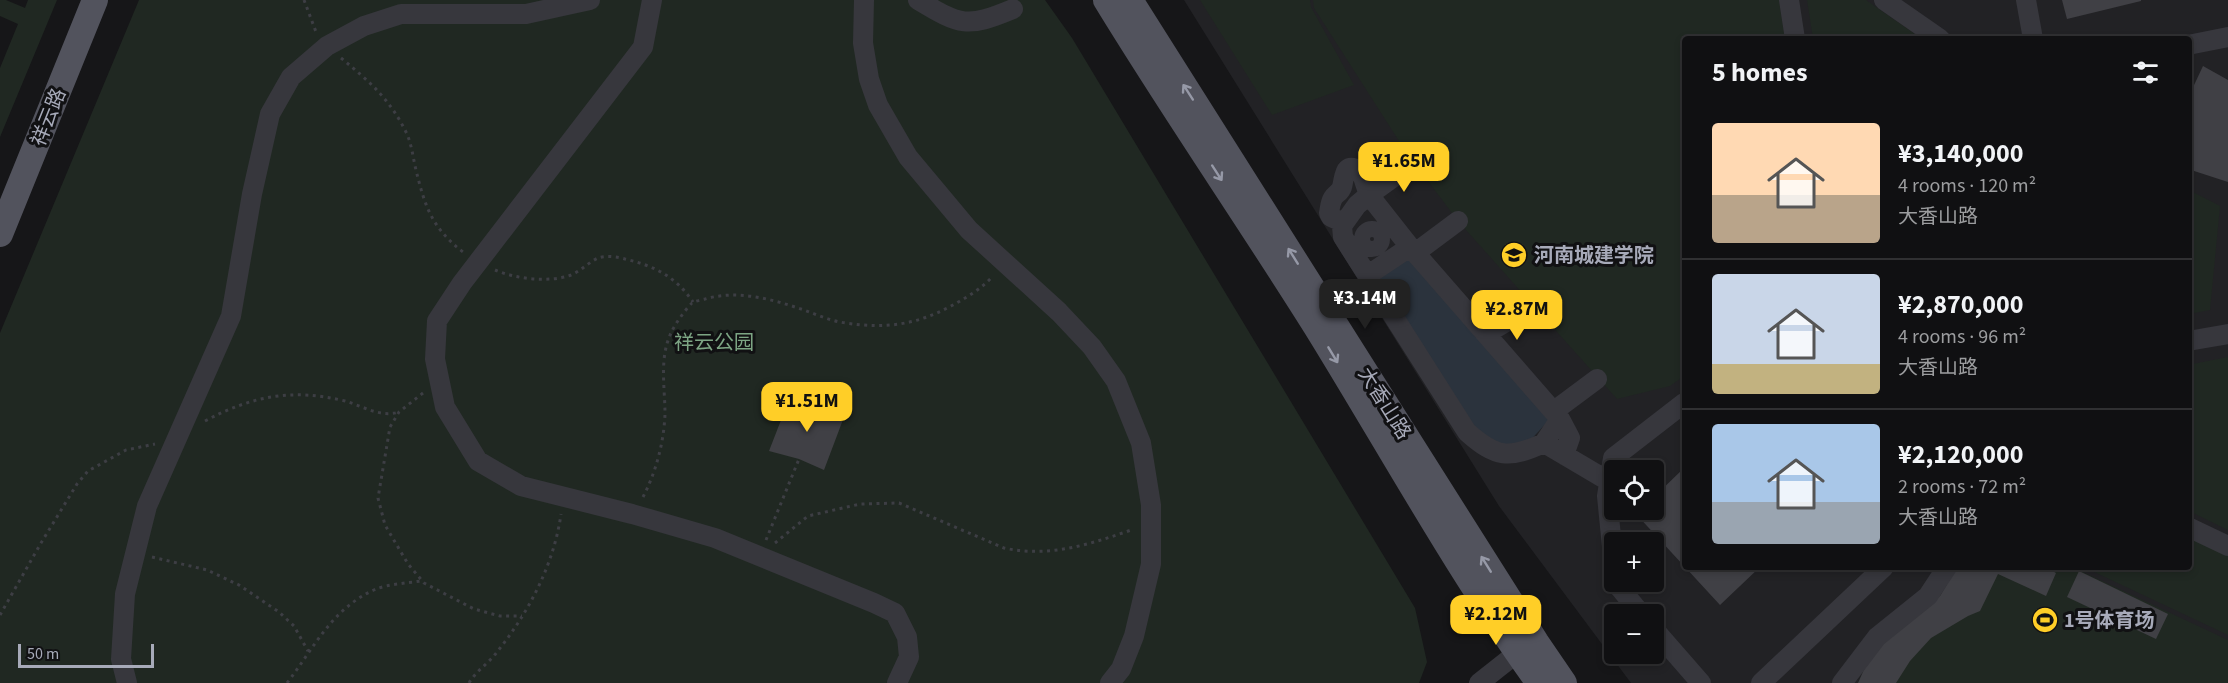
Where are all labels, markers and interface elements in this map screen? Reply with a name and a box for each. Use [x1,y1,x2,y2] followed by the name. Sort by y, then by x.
[1712,54,1807,91] text: 5 homes
[2129,56,2162,89] icon: filters
[25,84,73,150] street label: 祥云路
[1182,84,1194,101] one-way arrow
[1898,135,2023,172] text: ¥3,140,000
[1355,142,1453,193] pin: ¥1.65M
[1372,147,1436,175] text: ¥1.65M
[1760,147,1832,219] icon: home
[1212,164,1224,181] one-way arrow
[1898,172,2036,200] text: 4 rooms · 120 m²
[1898,203,1978,231] text: 大香山路
[1499,240,1529,270] school or university icon: 河南城建学院
[1534,242,1654,270] place label: 河南城建学院
[1286,248,1298,265] one-way arrow
[1316,279,1414,330] pin: ¥3.14M
[1333,284,1397,312] text: ¥3.14M
[1898,286,2023,323] text: ¥2,870,000
[1468,290,1566,341] pin: ¥2.87M
[1485,295,1549,323] text: ¥2.87M
[1760,298,1832,370] icon: home
[1898,323,2026,351] text: 4 rooms · 96 m²
[674,329,754,357] park label: 祥云公园
[1328,346,1340,363] one-way arrow
[1898,354,1978,382] text: 大香山路
[1351,362,1417,445] street label: 大香山路
[758,382,856,433] pin: ¥1.51M
[775,387,839,415] text: ¥1.51M
[1898,436,2023,473] text: ¥2,120,000
[1760,448,1832,520] icon: home
[1604,460,1664,664] map controls
[1604,460,1664,520] button: locate
[1898,473,2026,501] text: 2 rooms · 72 m²
[1898,504,1978,532] text: 大香山路
[1604,532,1664,592] button: +
[1479,556,1491,573] one-way arrow
[1447,595,1545,646] pin: ¥2.12M
[1464,600,1528,628] text: ¥2.12M
[1604,604,1664,664] button: −
[2030,605,2060,635] sports icon: 1号体育场
[2064,607,2155,635] place label: 1号体育场
[18,641,154,668] scale bar
[27,643,59,665] text: 50 m

